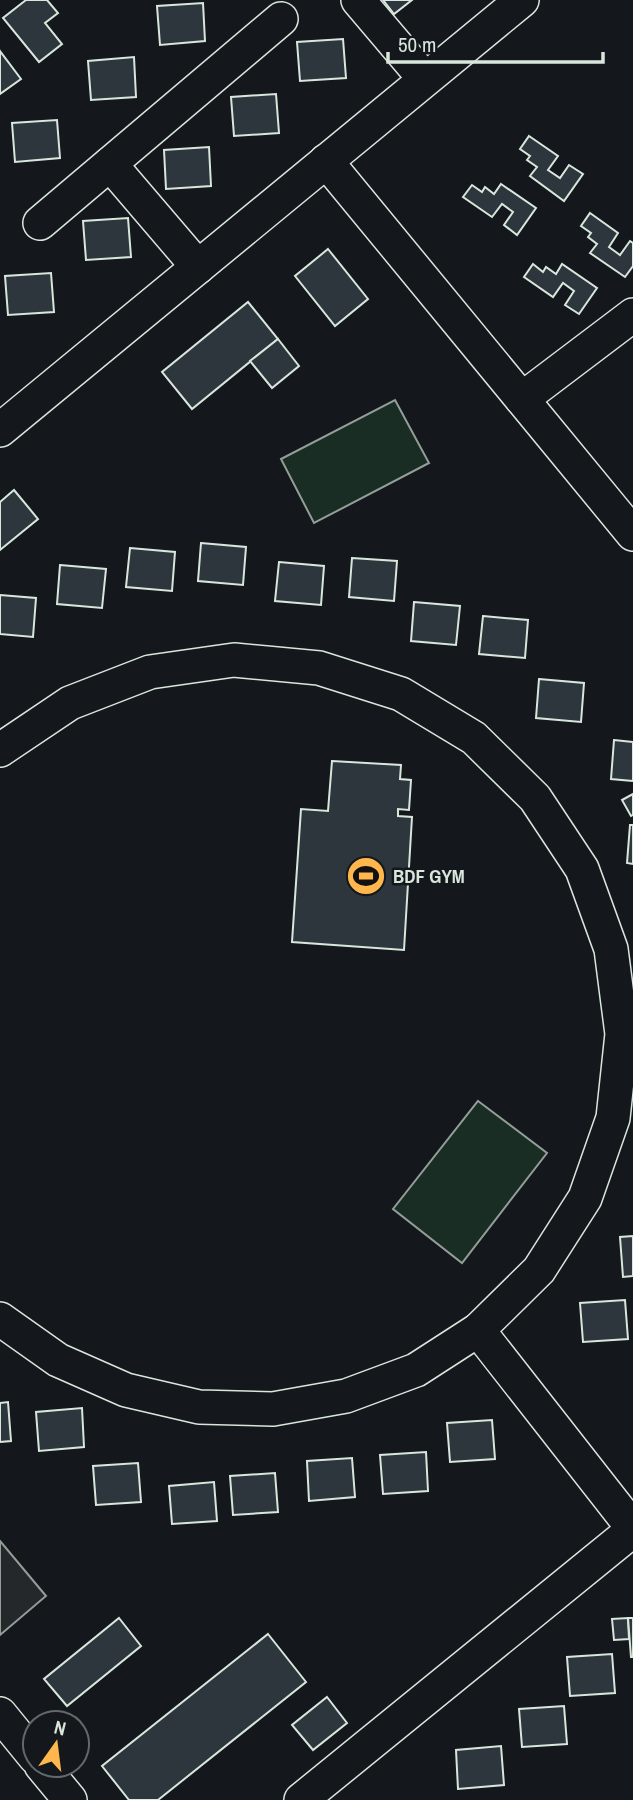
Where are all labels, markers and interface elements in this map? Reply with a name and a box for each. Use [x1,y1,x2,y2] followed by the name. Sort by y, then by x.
[388,21,603,65] scale bar
[398,30,436,59] text: 50 m
[345,855,387,897] sports icon: BDF GYM
[393,863,465,889] place label: BDF GYM
[21,1709,91,1779] north arrow
[52,1714,69,1741] text: N

